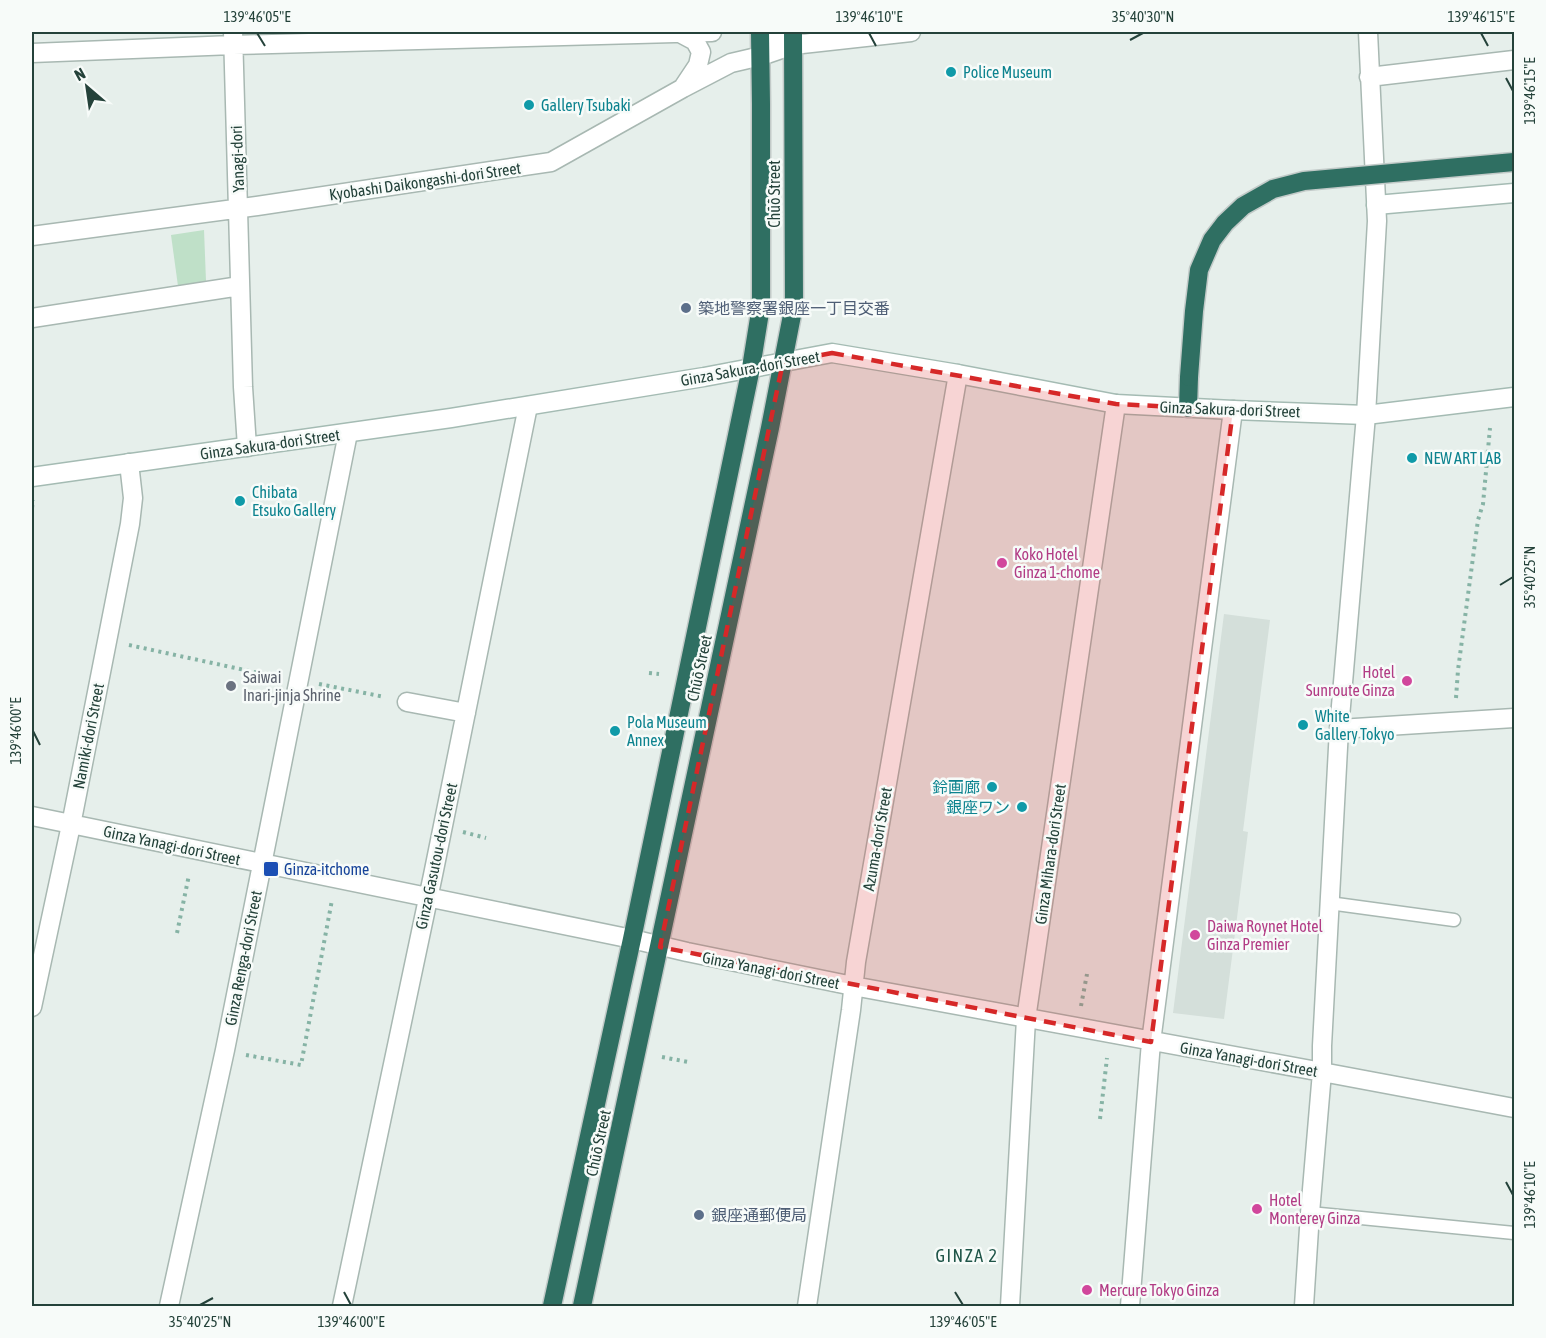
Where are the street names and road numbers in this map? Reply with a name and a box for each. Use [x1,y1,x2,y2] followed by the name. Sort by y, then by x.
[227,125,248,193] street label: Yanagi-dori
[328,159,523,204] street label: Kyobashi Daikongashi-dori Street
[765,160,783,228] street label: Chūō Street
[679,347,821,389] street label: Ginza Sakura-dori Street
[1159,398,1301,420] street label: Ginza Sakura-dori Street
[199,425,341,463] street label: Ginza Sakura-dori Street
[683,633,715,703] street label: Chūō Street
[69,681,107,790] street label: Namiki-dori Street
[412,781,460,931] street label: Ginza Gasutou-dori Street
[1031,782,1069,925] street label: Ginza Mihara-dori Street
[859,785,895,892] street label: Azuma-dori Street
[102,822,242,869] street label: Ginza Yanagi-dori Street
[221,889,266,1027] street label: Ginza Renga-dori Street
[701,948,842,993] street label: Ginza Yanagi-dori Street
[1179,1038,1320,1081] street label: Ginza Yanagi-dori Street
[582,1108,614,1178] street label: Chūō Street

